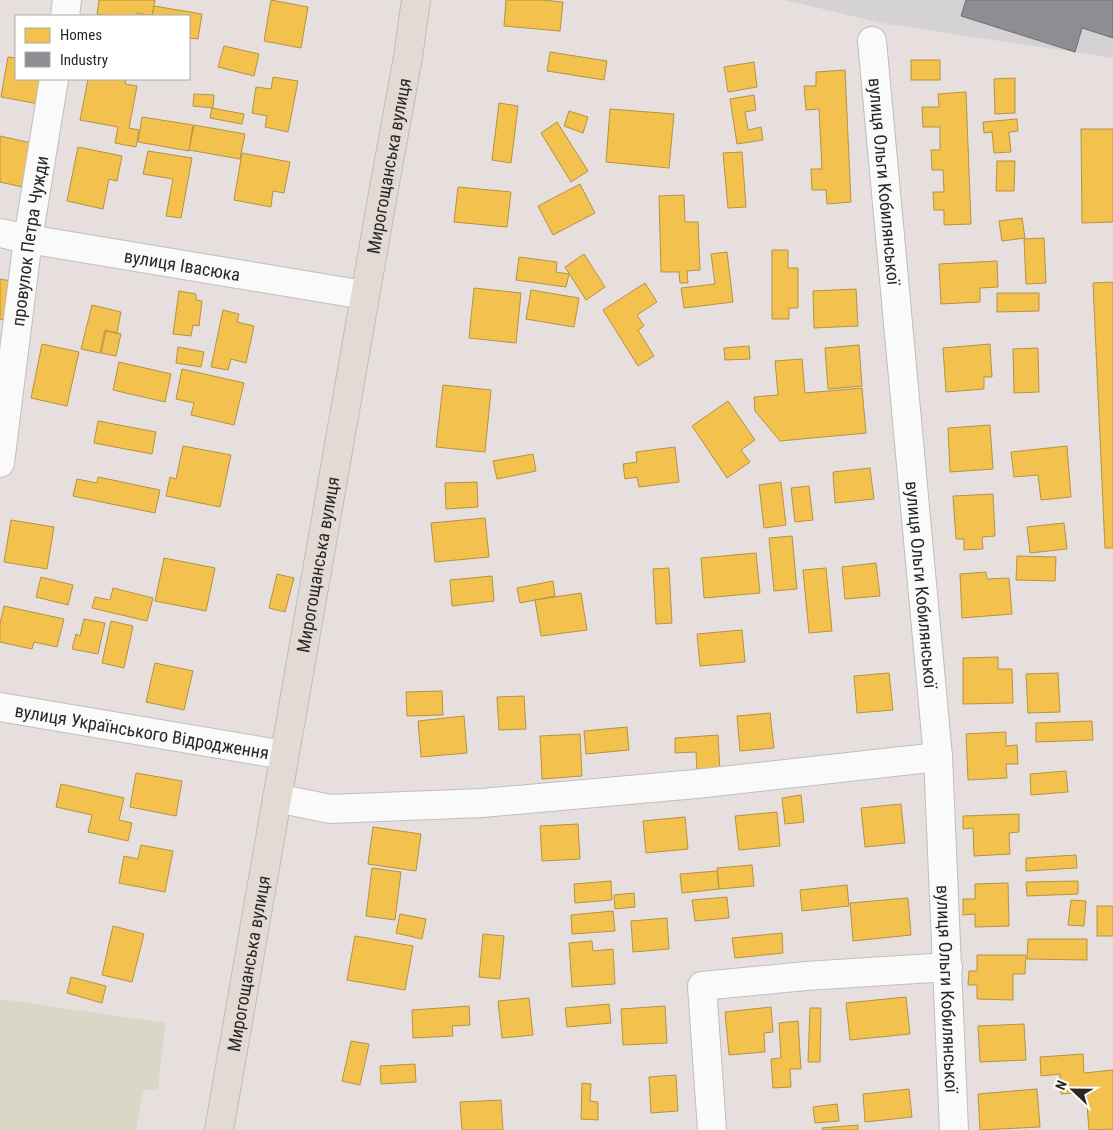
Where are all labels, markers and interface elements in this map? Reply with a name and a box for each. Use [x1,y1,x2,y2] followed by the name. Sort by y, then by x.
[15,15,190,80] legend
[60,26,102,44] text: Homes
[60,51,108,69] text: Industry
[362,76,414,255] street label: Мирогощанська вулиця
[865,77,905,287] street label: вулиця Ольги Кобилянської
[7,154,52,327] street label: провулок Петра Чужди
[123,245,242,285] street label: вулиця Івасюка
[292,475,343,654] street label: Мирогощанська вулиця
[902,480,942,690] street label: вулиця Ольги Кобилянської
[13,699,271,763] street label: вулиця Українського Відродження
[222,874,274,1053] street label: Мирогощанська вулиця
[933,884,963,1094] street label: вулиця Ольги Кобилянської
[1048,1065,1098,1115] north arrow
[1052,1078,1070,1092] text: N

